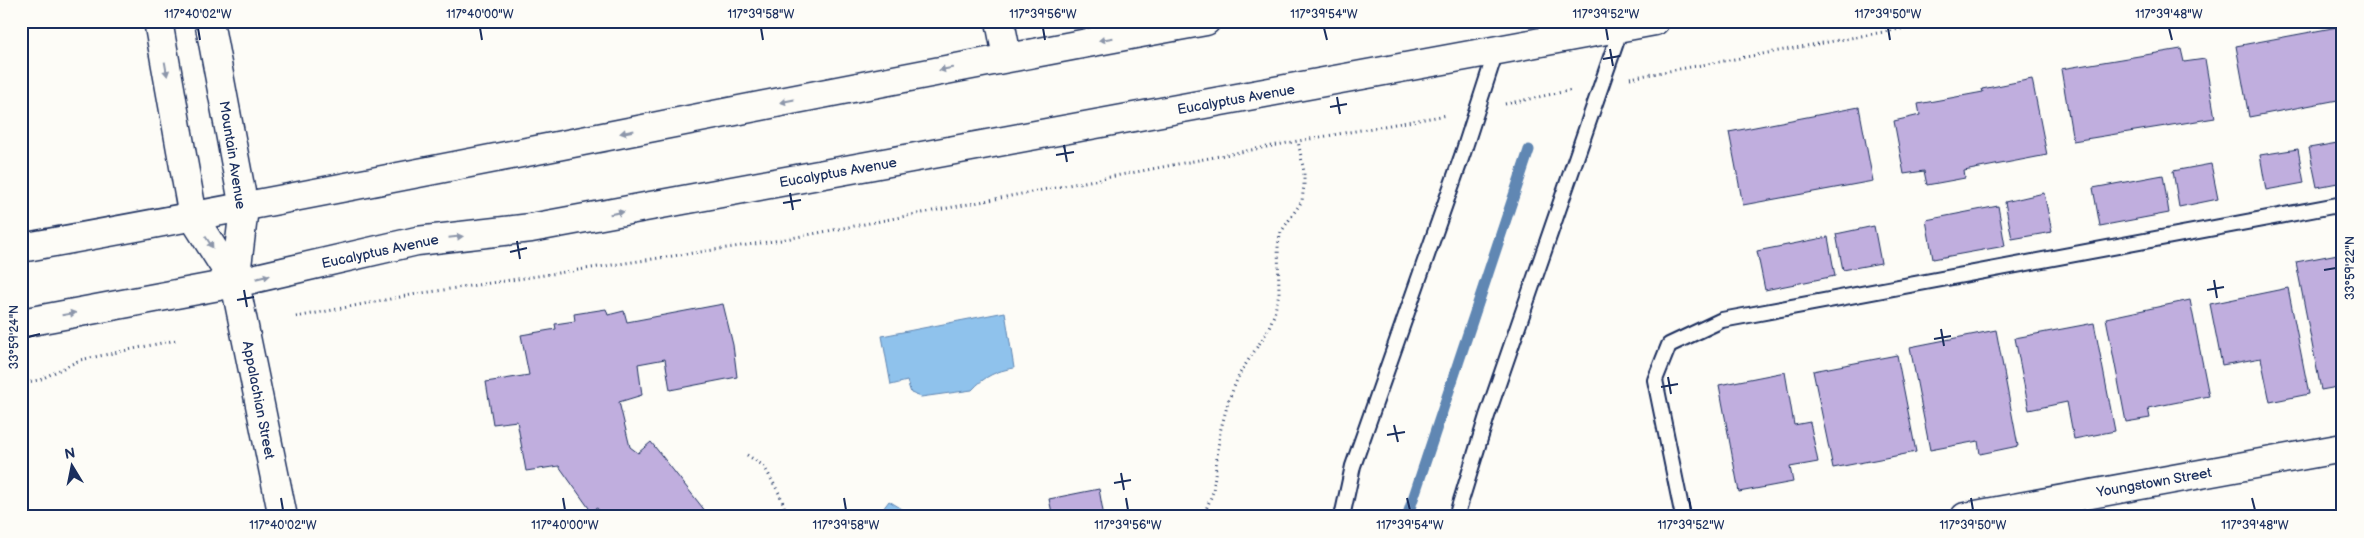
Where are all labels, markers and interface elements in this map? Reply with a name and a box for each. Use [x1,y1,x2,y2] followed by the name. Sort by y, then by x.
[164,7,232,22] text: 117°40'02"W
[446,7,514,22] text: 117°40'00"W
[728,7,795,22] text: 117°39'58"W
[1009,7,1077,22] text: 117°39'56"W
[1290,7,1358,22] text: 117°39'54"W
[1572,7,1640,22] text: 117°39'52"W
[1854,7,1922,22] text: 117°39'50"W
[2135,7,2203,22] text: 117°39'48"W
[1098,36,1114,44] one-way arrow
[163,62,171,78] one-way arrow
[938,66,954,74] one-way arrow
[1176,81,1296,118] street label: Eucalyptus Avenue
[779,97,794,105] one-way arrow
[216,100,249,210] street label: Mountain Avenue
[619,129,635,137] one-way arrow
[778,154,898,191] street label: Eucalyptus Avenue
[609,208,625,216] one-way arrow
[320,231,440,272] street label: Eucalyptus Avenue
[449,233,465,241] one-way arrow
[204,235,214,249] one-way arrow
[2343,236,2358,300] text: 33°59'22"N
[256,273,271,281] one-way arrow
[7,305,22,369] text: 33°59'24"N
[62,309,78,317] one-way arrow
[239,340,278,461] street label: Appalachian Street
[48,440,98,490] north arrow
[63,444,76,463] text: N
[2094,464,2214,501] street label: Youngstown Street
[249,518,317,533] text: 117°40'02"W
[531,518,599,533] text: 117°40'00"W
[813,518,880,533] text: 117°39'58"W
[1094,518,1162,533] text: 117°39'56"W
[1376,518,1444,533] text: 117°39'54"W
[1657,518,1725,533] text: 117°39'52"W
[1939,518,2007,533] text: 117°39'50"W
[2221,518,2289,533] text: 117°39'48"W

